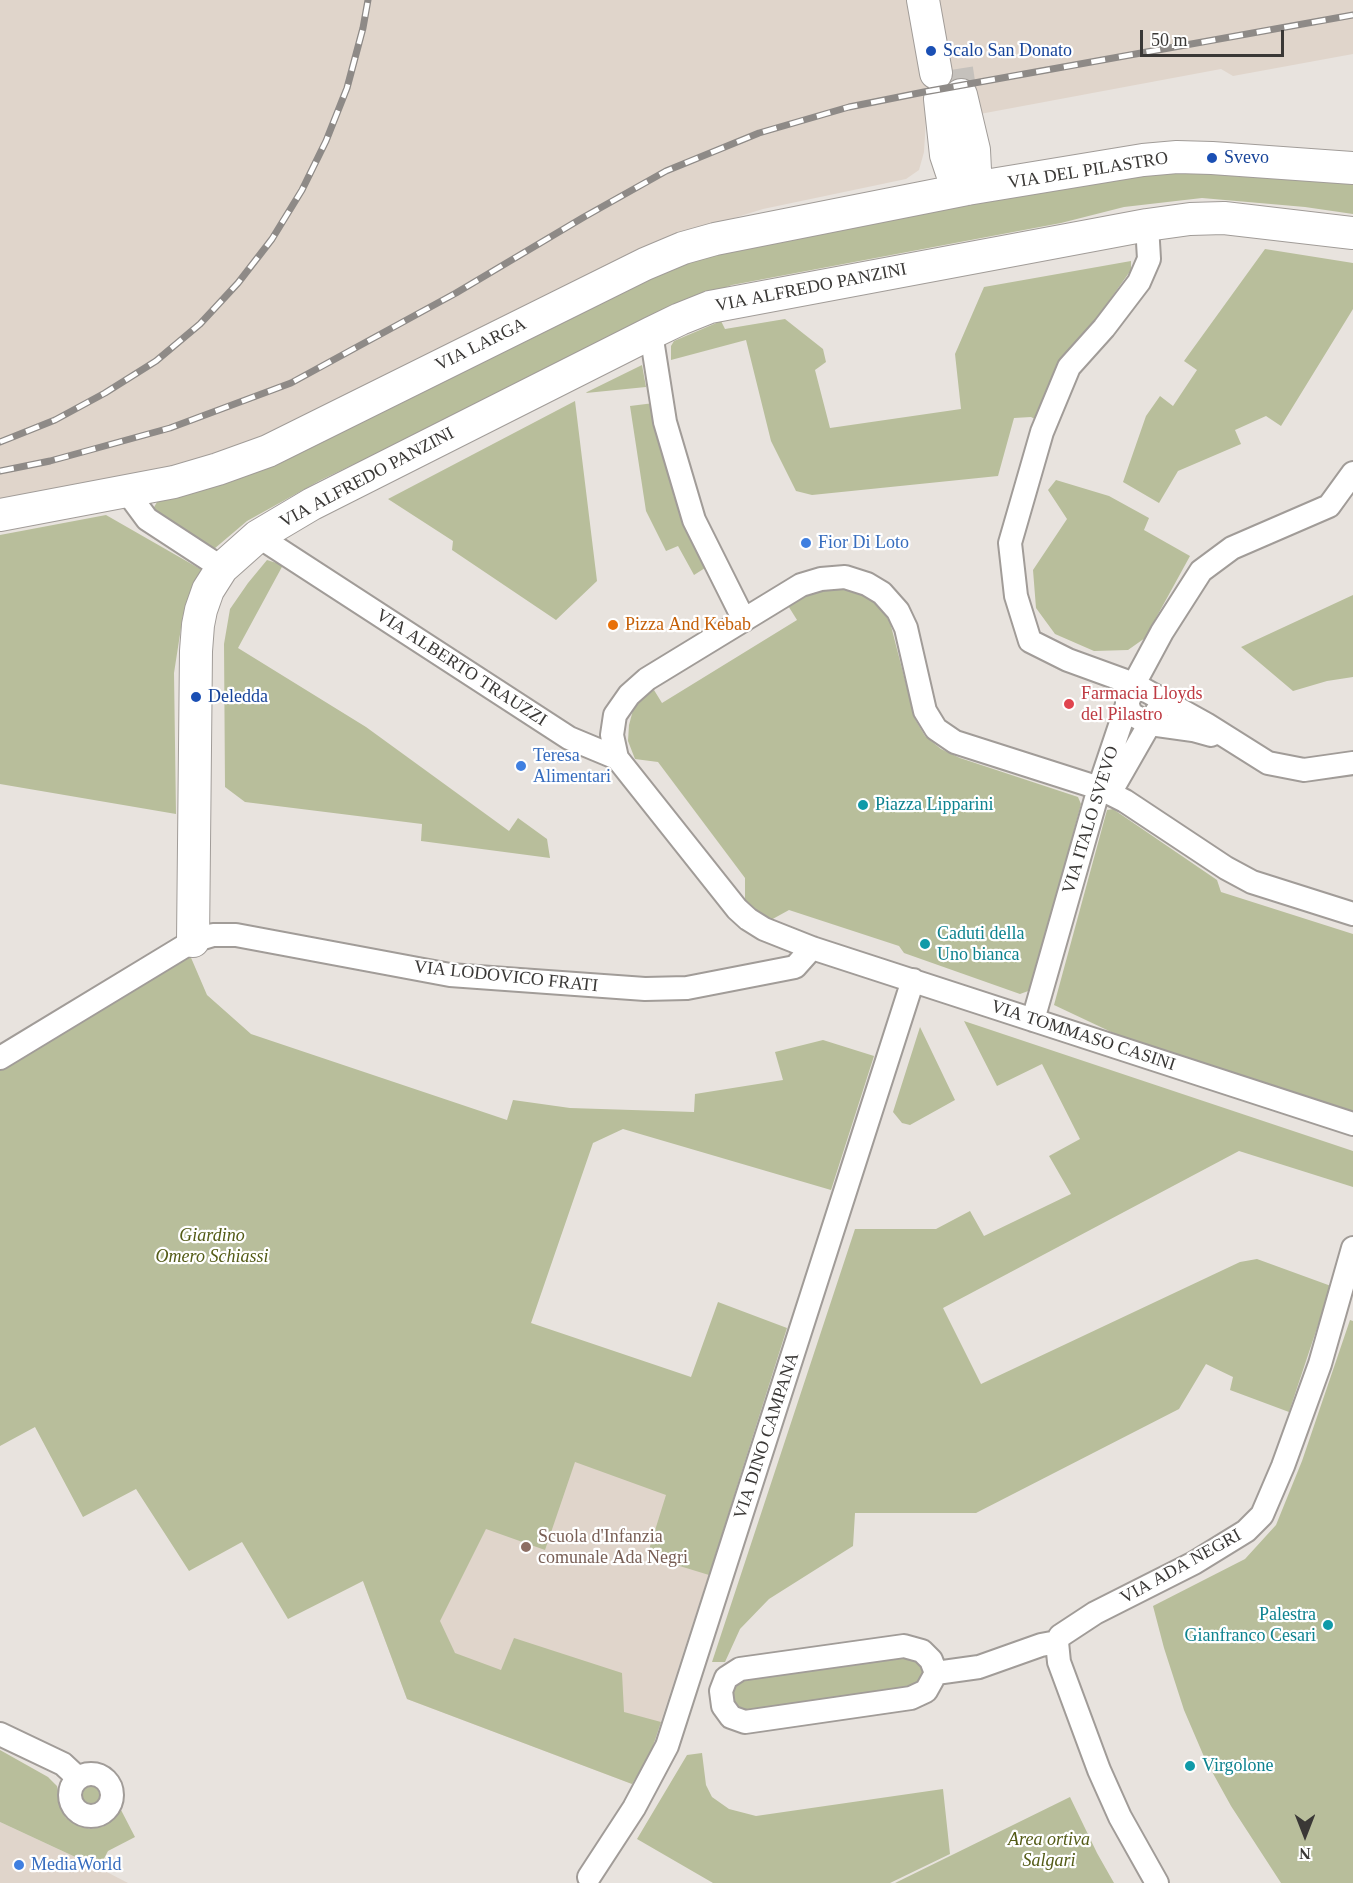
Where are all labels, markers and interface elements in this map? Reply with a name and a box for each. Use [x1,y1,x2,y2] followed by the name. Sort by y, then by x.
[1143,18,1287,56] scale bar
[1151,30,1188,50] text: 50 m
[943,40,1072,62] place label: Scalo San Donato
[924,44,938,58] marker: Scalo San Donato
[1224,147,1269,169] place label: Svevo
[1006,148,1170,194] street label: VIA DEL PILASTRO
[1205,151,1219,165] marker: Svevo
[714,259,908,317] street label: VIA ALFREDO PANZINI
[432,314,530,376] street label: VIA LARGA
[276,423,458,533] street label: VIA ALFREDO PANZINI
[818,532,909,554] place label: Fior Di Loto
[799,536,813,550] marker: Fior Di Loto
[371,605,551,731] street label: VIA ALBERTO TRAUZZI
[625,614,751,636] place label: Pizza And Kebab
[606,618,620,632] marker: Pizza And Kebab
[1081,683,1202,726] place label: Farmacia Lloyds del Pilastro
[208,686,268,708] place label: Deledda
[189,690,203,704] marker: Deledda
[1062,697,1076,711] marker: Farmacia Lloyds del Pilastro
[1058,743,1124,897] street label: VIA ITALO SVEVO
[533,745,611,788] place label: Teresa Alimentari
[514,759,528,773] marker: Teresa Alimentari
[875,794,993,816] place label: Piazza Lipparini
[856,798,870,812] marker: Piazza Lipparini
[937,923,1024,966] place label: Caduti della Uno bianca
[918,937,932,951] marker: Caduti della Uno bianca
[413,957,599,997] street label: VIA LODOVICO FRATI
[988,996,1178,1076] street label: VIA TOMMASO CASINI
[156,1225,268,1268] park label: Giardino Omero Schiassi
[730,1350,804,1522] street label: VIA DINO CAMPANA
[1117,1525,1245,1609] street label: VIA ADA NEGRI
[538,1526,688,1568] place label: Scuola d'Infanzia comunale Ada Negri
[519,1540,533,1554] marker: Scuola d'Infanzia comunale Ada Negri
[1185,1604,1316,1646] place label: Palestra Gianfranco Cesari
[1321,1618,1335,1632] marker: Palestra Gianfranco Cesari
[1202,1755,1274,1777] place label: Virgolone
[1183,1759,1197,1773] marker: Virgolone
[1275,1805,1335,1865] north arrow
[1008,1829,1090,1872] park label: Area ortiva Salgari
[1299,1845,1311,1862] text: N
[31,1854,122,1876] place label: MediaWorld
[12,1858,26,1872] marker: MediaWorld

